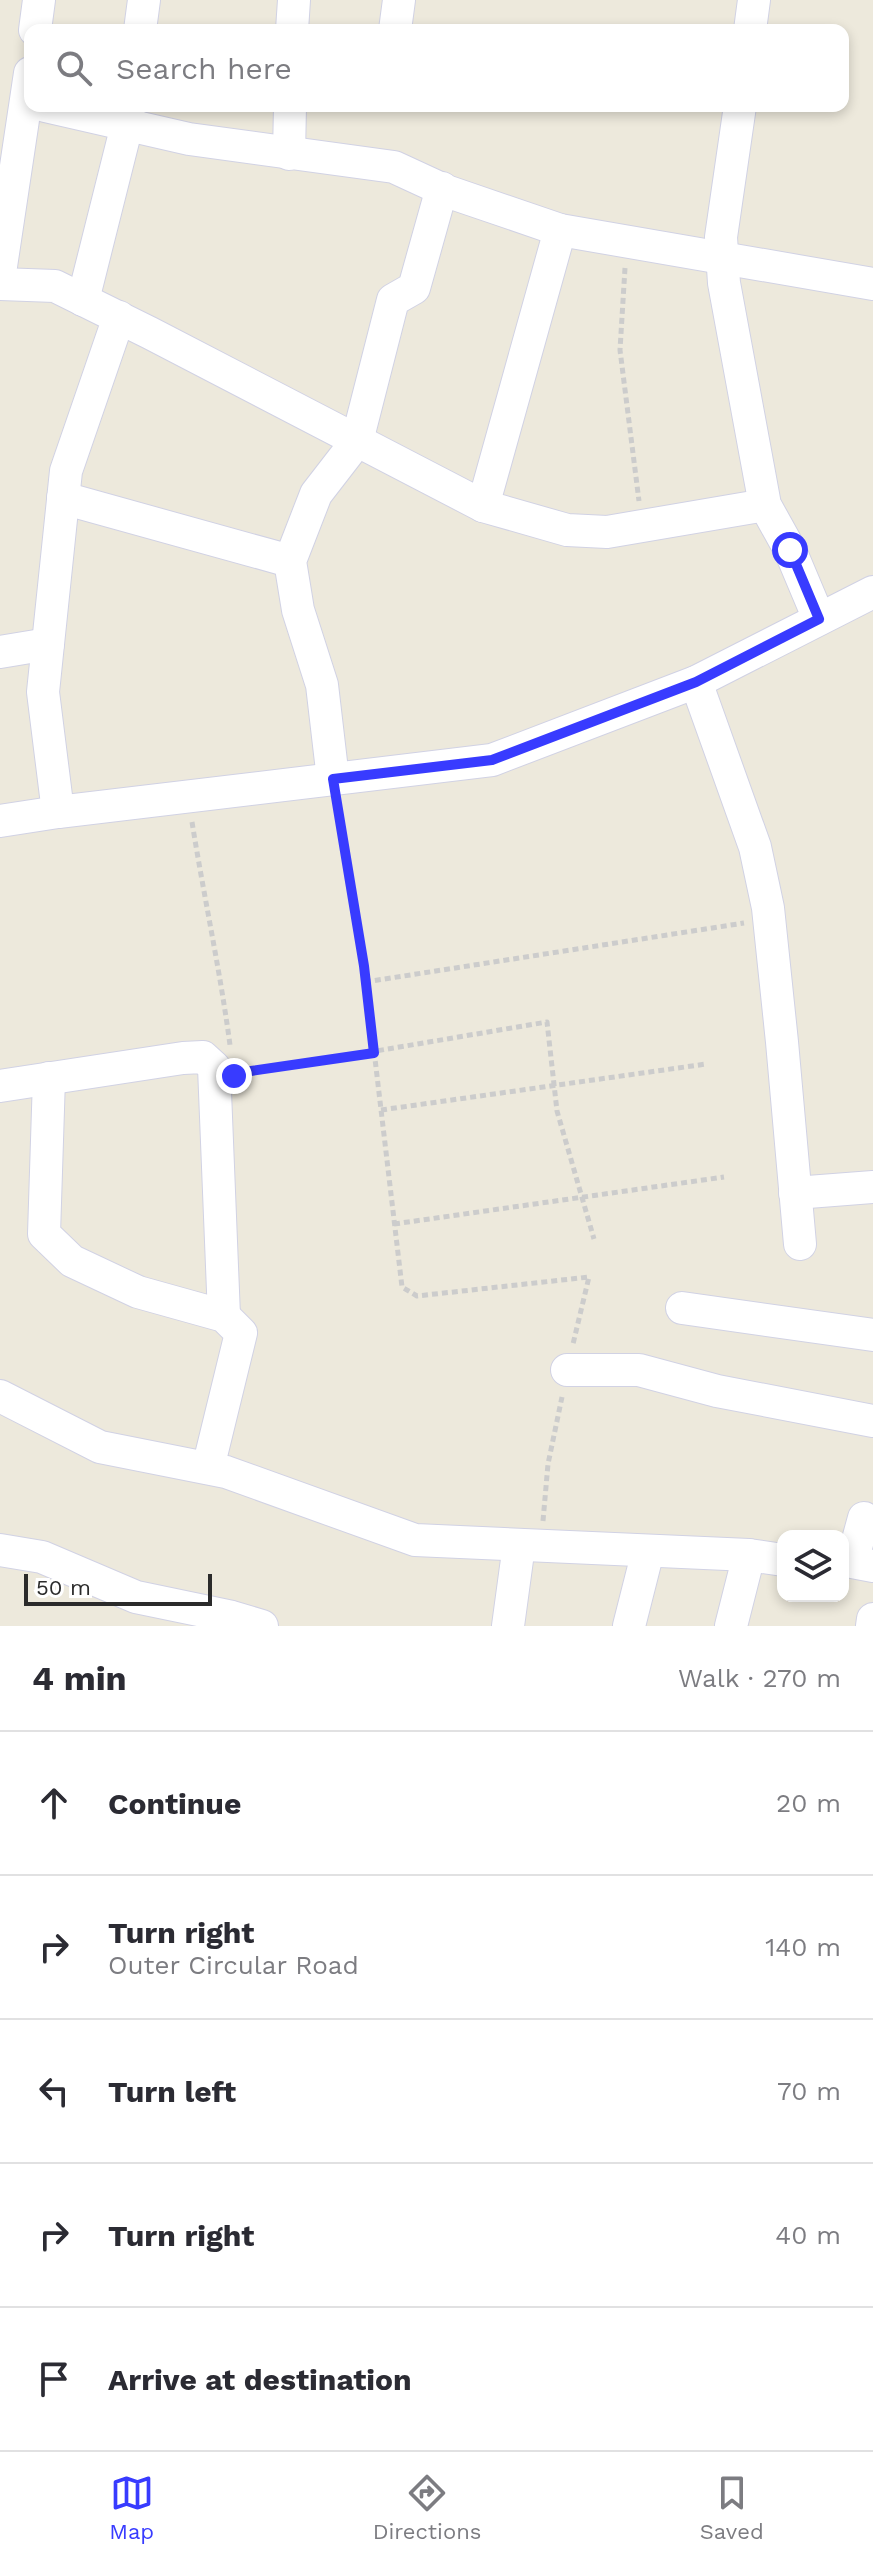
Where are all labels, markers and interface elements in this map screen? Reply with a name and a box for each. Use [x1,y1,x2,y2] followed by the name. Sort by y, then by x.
[24,24,849,112] search box
[52,46,96,90] icon: search
[116,51,292,86] text: Search here
[772,532,808,568] route start
[216,1058,252,1094] route end
[777,1530,849,1602] map controls
[777,1530,849,1602] button: layers
[24,1570,212,1606] scale bar
[36,1575,91,1600] text: 50 m
[32,1658,127,1698] text: 4 min
[678,1663,841,1693] text: Walk · 270 m
[32,1781,76,1825] icon: ahead
[108,1786,241,1821] text: Continue
[776,1788,841,1818] text: 20 m
[108,1915,254,1950] text: Turn right
[32,1925,76,1969] icon: right
[765,1932,841,1962] text: 140 m
[108,1950,359,1980] text: Outer Circular Road
[32,2069,76,2113] icon: left
[108,2074,236,2109] text: Turn left
[777,2076,841,2106] text: 70 m
[32,2213,76,2257] icon: right
[108,2218,254,2253] text: Turn right
[775,2220,841,2250] text: 40 m
[32,2357,76,2401] icon: arrive
[108,2362,412,2397] text: Arrive at destination
[109,2471,154,2544] tab: Map
[373,2471,481,2544] tab: Directions
[700,2471,764,2544] tab: Saved

